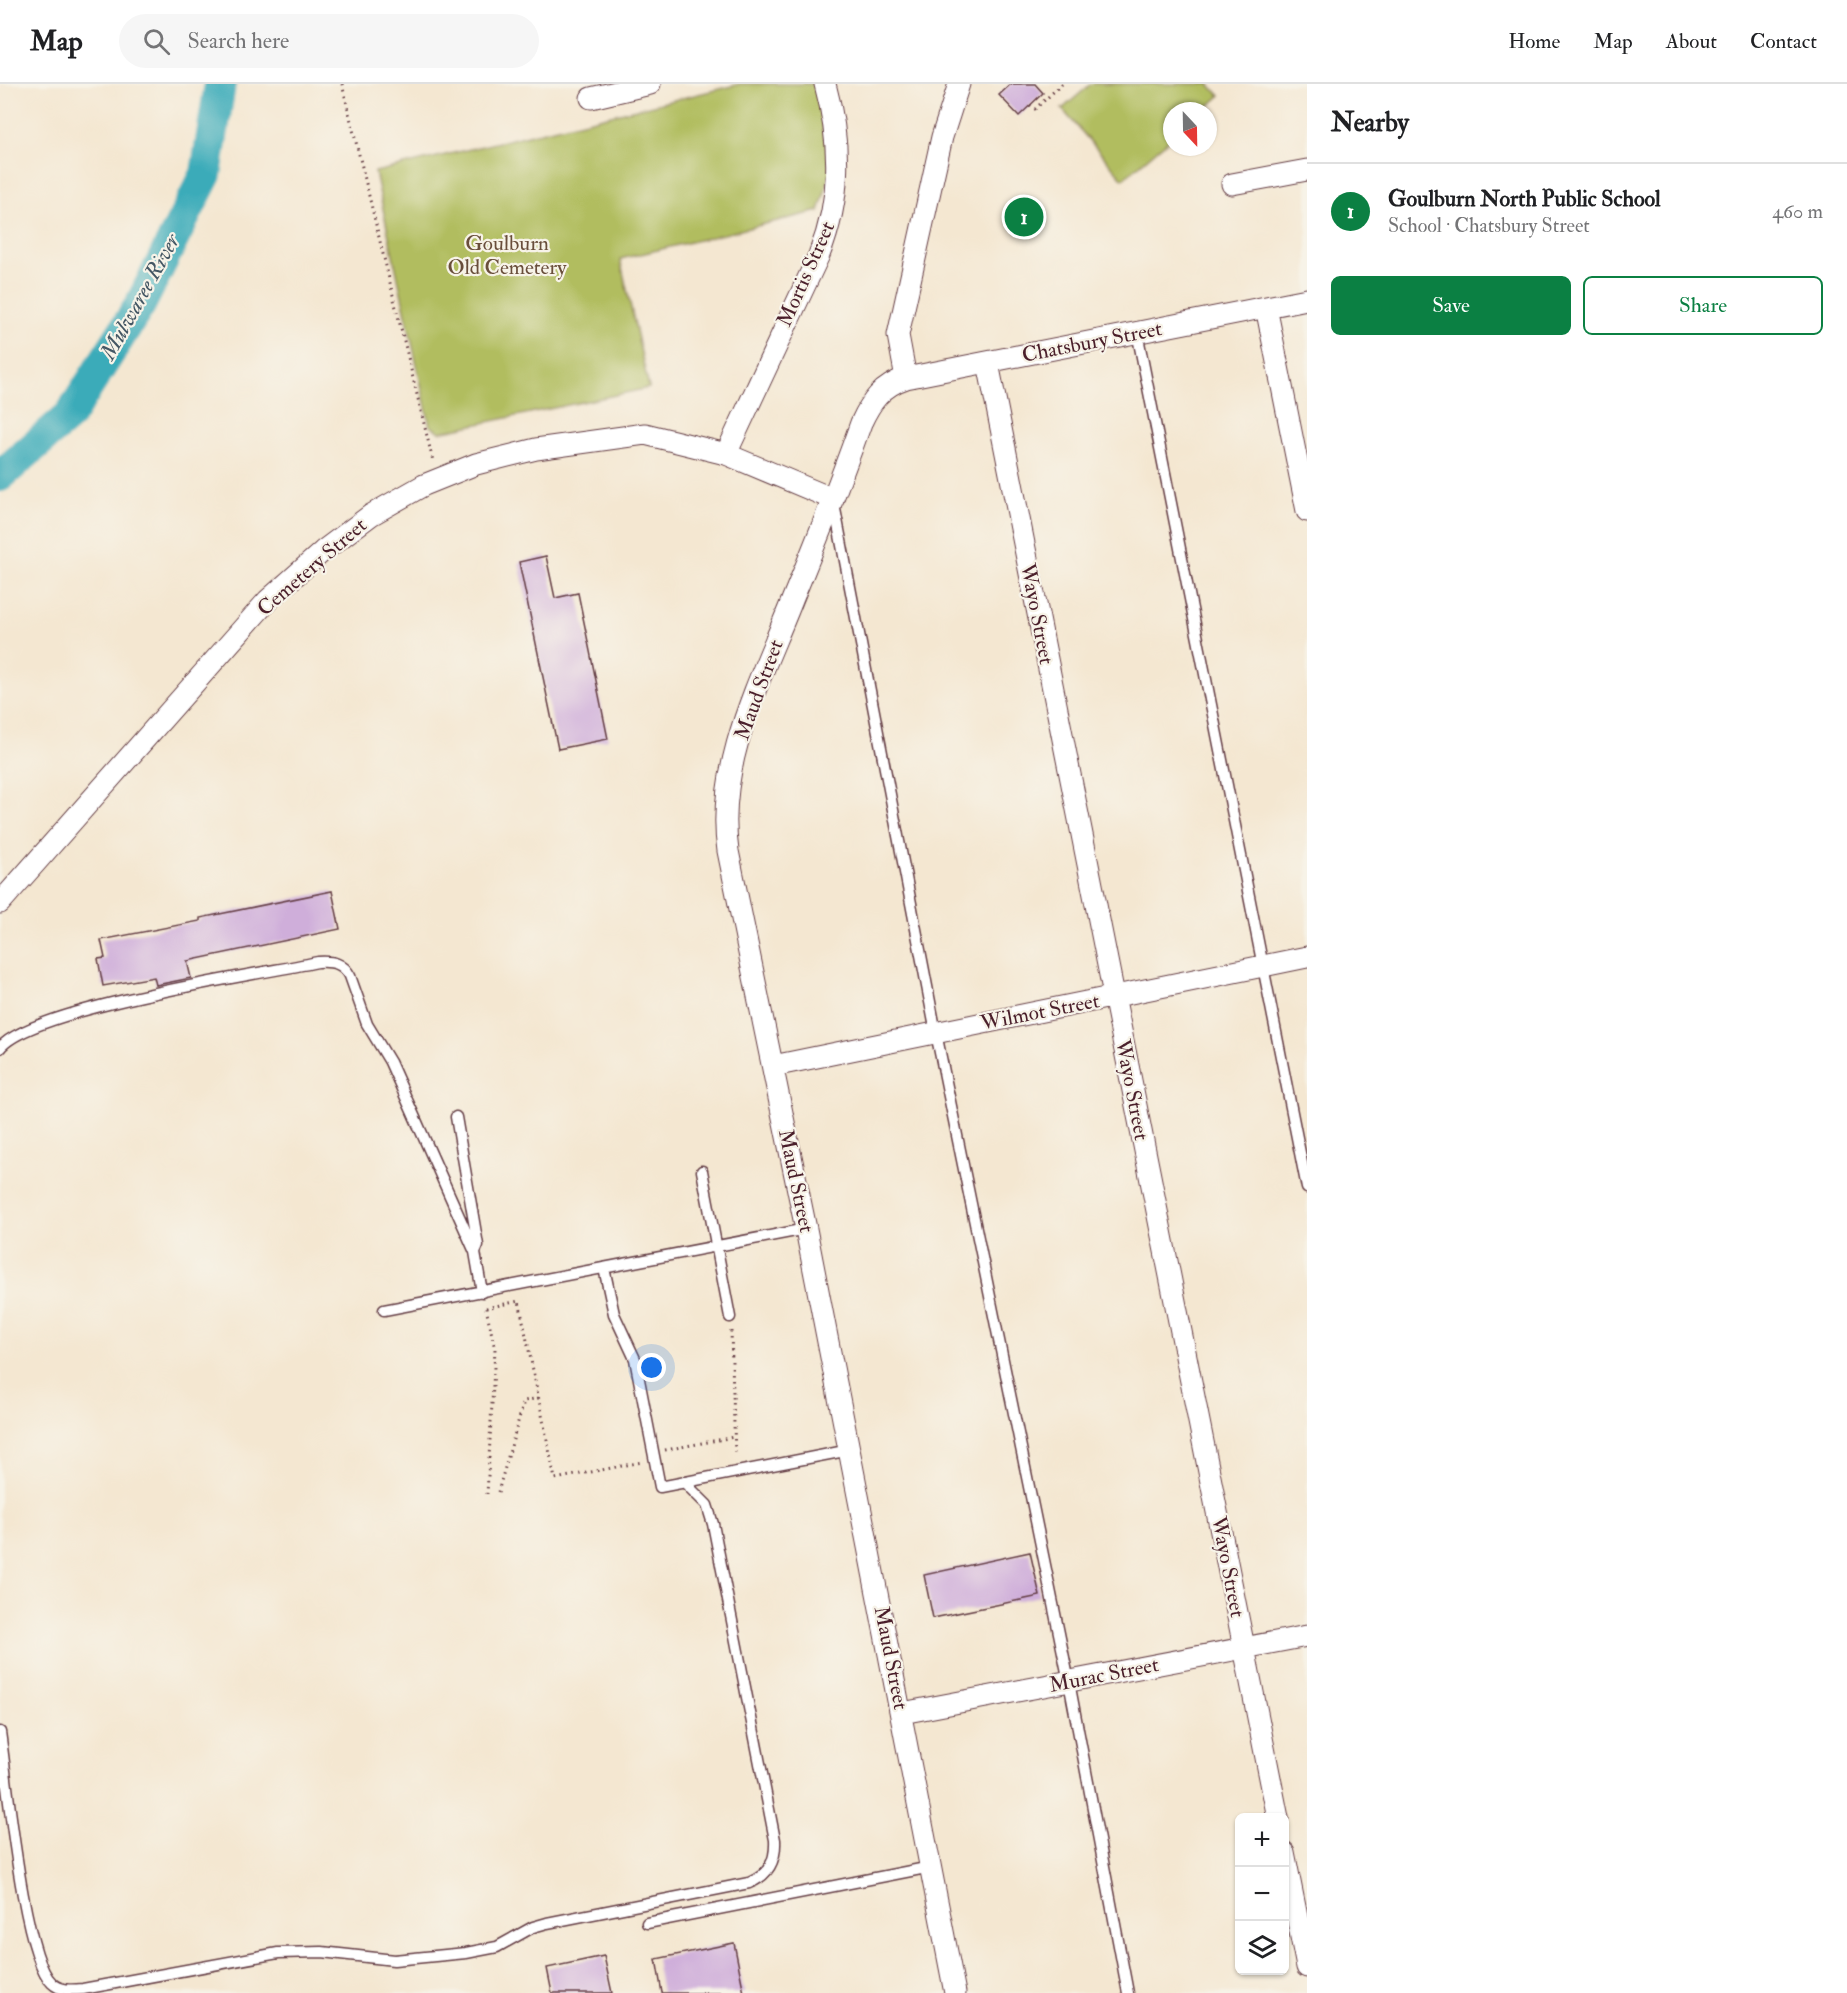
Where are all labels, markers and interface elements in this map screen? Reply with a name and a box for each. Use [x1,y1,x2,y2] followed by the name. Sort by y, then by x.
[119,14,539,68] search box
[30,24,83,59] text: Map
[140,25,173,58] icon: search
[188,27,289,55] text: Search here
[1508,28,1560,55] text: Home
[1593,28,1633,55] text: Map
[1666,28,1717,55] text: About
[1750,28,1817,55] text: Contact
[1163,102,1217,156] north arrow
[1331,107,1409,139] text: Nearby
[1388,185,1661,213] text: Goulburn North Public School
[1004,194,1044,240] pin: 1
[1347,199,1354,224] text: 1
[1772,199,1823,224] text: 460 m
[1388,213,1590,238] text: School · Chatsbury Street
[771,217,841,331] street label: Mortis Street
[93,228,187,366] water label: Mulwaree River
[448,230,567,281] park label: Goulburn Old Cemetery
[1331,276,1571,335] button: Save
[1583,276,1823,335] button: Share
[1020,315,1165,369] street label: Chatsbury Street
[252,512,373,622] street label: Cemetery Street
[1014,560,1060,667] street label: Wayo Street
[728,636,790,744] street label: Maud Street
[977,987,1102,1037] street label: Wilmot Street
[1109,1036,1155,1143] street label: Wayo Street
[772,1127,820,1235] street label: Maud Street
[637,1353,666,1382] your location
[1205,1513,1251,1620] street label: Wayo Street
[868,1604,914,1712] street label: Maud Street
[1047,1651,1161,1699] street label: Murac Street
[1235,1813,1289,1975] map controls
[1235,1813,1289,1867] button: +
[1235,1867,1289,1921] button: −
[1235,1921,1289,1975] button: layers

